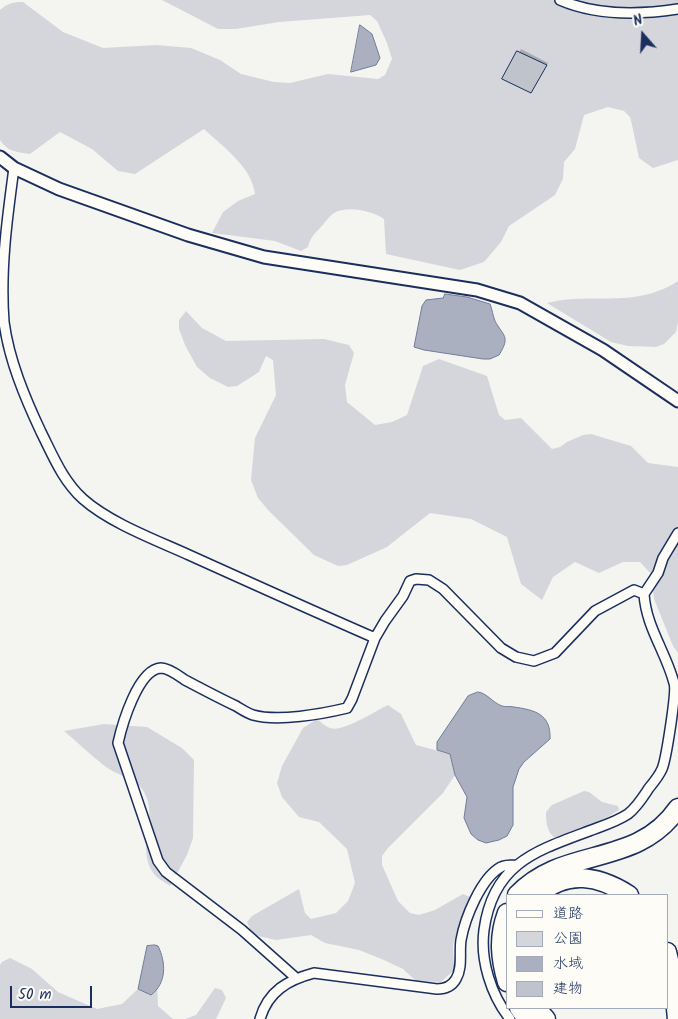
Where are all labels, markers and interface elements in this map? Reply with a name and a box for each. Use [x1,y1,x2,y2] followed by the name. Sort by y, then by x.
[630,9,646,33] text: N
[618,10,668,60] north arrow
[506,894,668,1009] legend
[553,902,583,926] text: 道路
[553,927,583,951] text: 公園
[553,952,583,976] text: 水域
[12,976,95,1008] scale bar
[553,977,583,1001] text: 建物
[18,983,52,1007] text: 50 m

